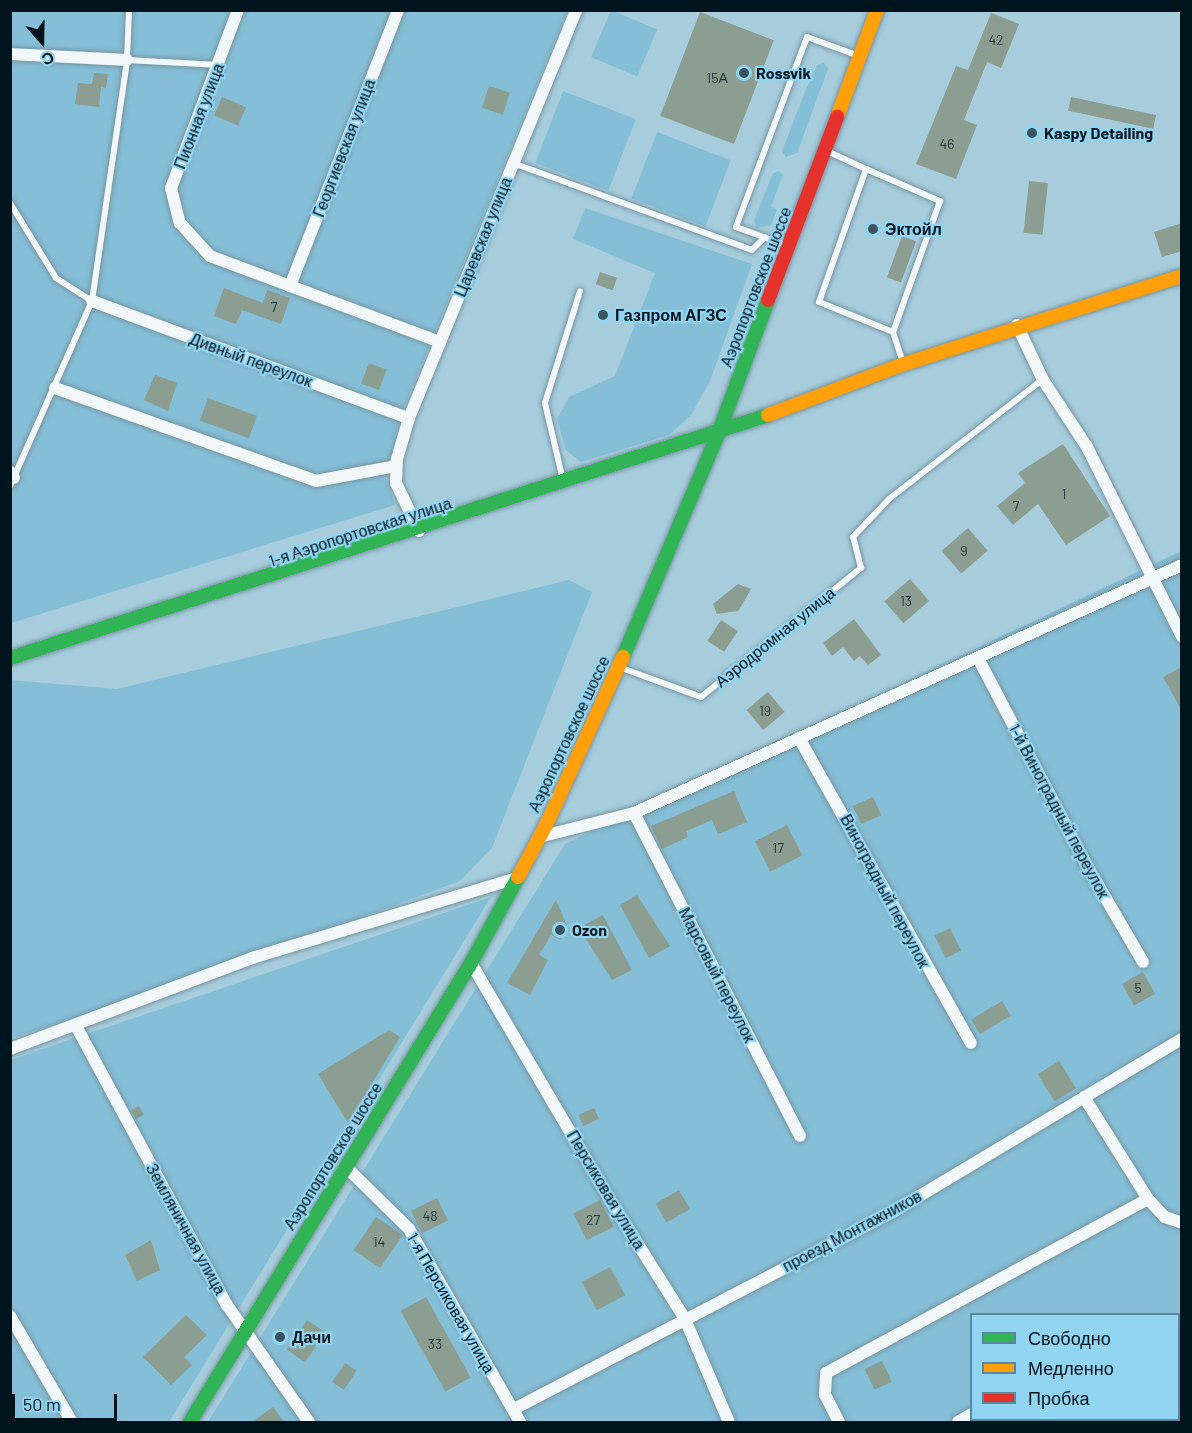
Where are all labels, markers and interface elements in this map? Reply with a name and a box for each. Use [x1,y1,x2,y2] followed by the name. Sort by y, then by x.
[12,12,72,72] north arrow
[988,32,1004,48] house number: 42
[40,48,57,70] text: С
[170,60,228,172] street label: Пионная улица
[756,63,811,83] place label: Rossvik
[737,66,751,80] marker: Rossvik
[706,70,728,86] house number: 15А
[309,76,379,220] street label: Георгиевская улица
[1044,123,1153,143] place label: Kaspy Detailing
[1025,126,1039,140] marker: Kaspy Detailing
[940,136,954,152] house number: 46
[450,174,516,300] street label: Царевская улица
[717,204,795,370] street label: Аэропортовское шоссе
[885,219,942,239] place label: Эктойл
[866,222,880,236] marker: Эктойл
[271,299,277,315] house number: 7
[615,305,727,325] place label: Газпром АГЗС
[596,308,610,322] marker: Газпром АГЗС
[187,329,315,391] street label: Дивный переулок
[1062,486,1066,502] house number: 1
[266,493,454,571] street label: 1-я Аэропортовская улица
[1013,498,1019,514] house number: 7
[960,543,968,559] house number: 9
[711,583,839,691] street label: Аэродромная улица
[900,593,912,609] house number: 13
[524,653,614,815] street label: Аэропортовское шоссе
[759,703,771,719] house number: 19
[1005,720,1113,902] street label: 1-й Виноградный переулок
[836,811,934,971] street label: Виноградный переулок
[772,840,784,856] house number: 17
[675,904,759,1046] street label: Марсовый переулок
[572,920,607,940] place label: Ozon
[553,923,567,937] marker: Ozon
[1134,980,1142,996] house number: 5
[280,1079,386,1233] street label: Аэропортовское шоссе
[563,1127,649,1253] street label: Персиковая улица
[142,1160,230,1298] street label: Земляничная улица
[779,1186,925,1276] street label: проезд Монтажников
[422,1208,438,1224] house number: 48
[586,1212,600,1228] house number: 27
[403,1229,499,1377] street label: 1-я Персиковая улица
[373,1234,385,1250] house number: 14
[970,1313,1180,1421] legend
[292,1327,331,1347] place label: Дачи
[1028,1327,1111,1349] text: Свободно
[273,1330,287,1344] marker: Дачи
[428,1336,442,1352] house number: 33
[1028,1357,1114,1379] text: Медленно
[15,1382,120,1420] scale bar
[1028,1387,1090,1409] text: Пробка
[23,1393,61,1415] text: 50 m

